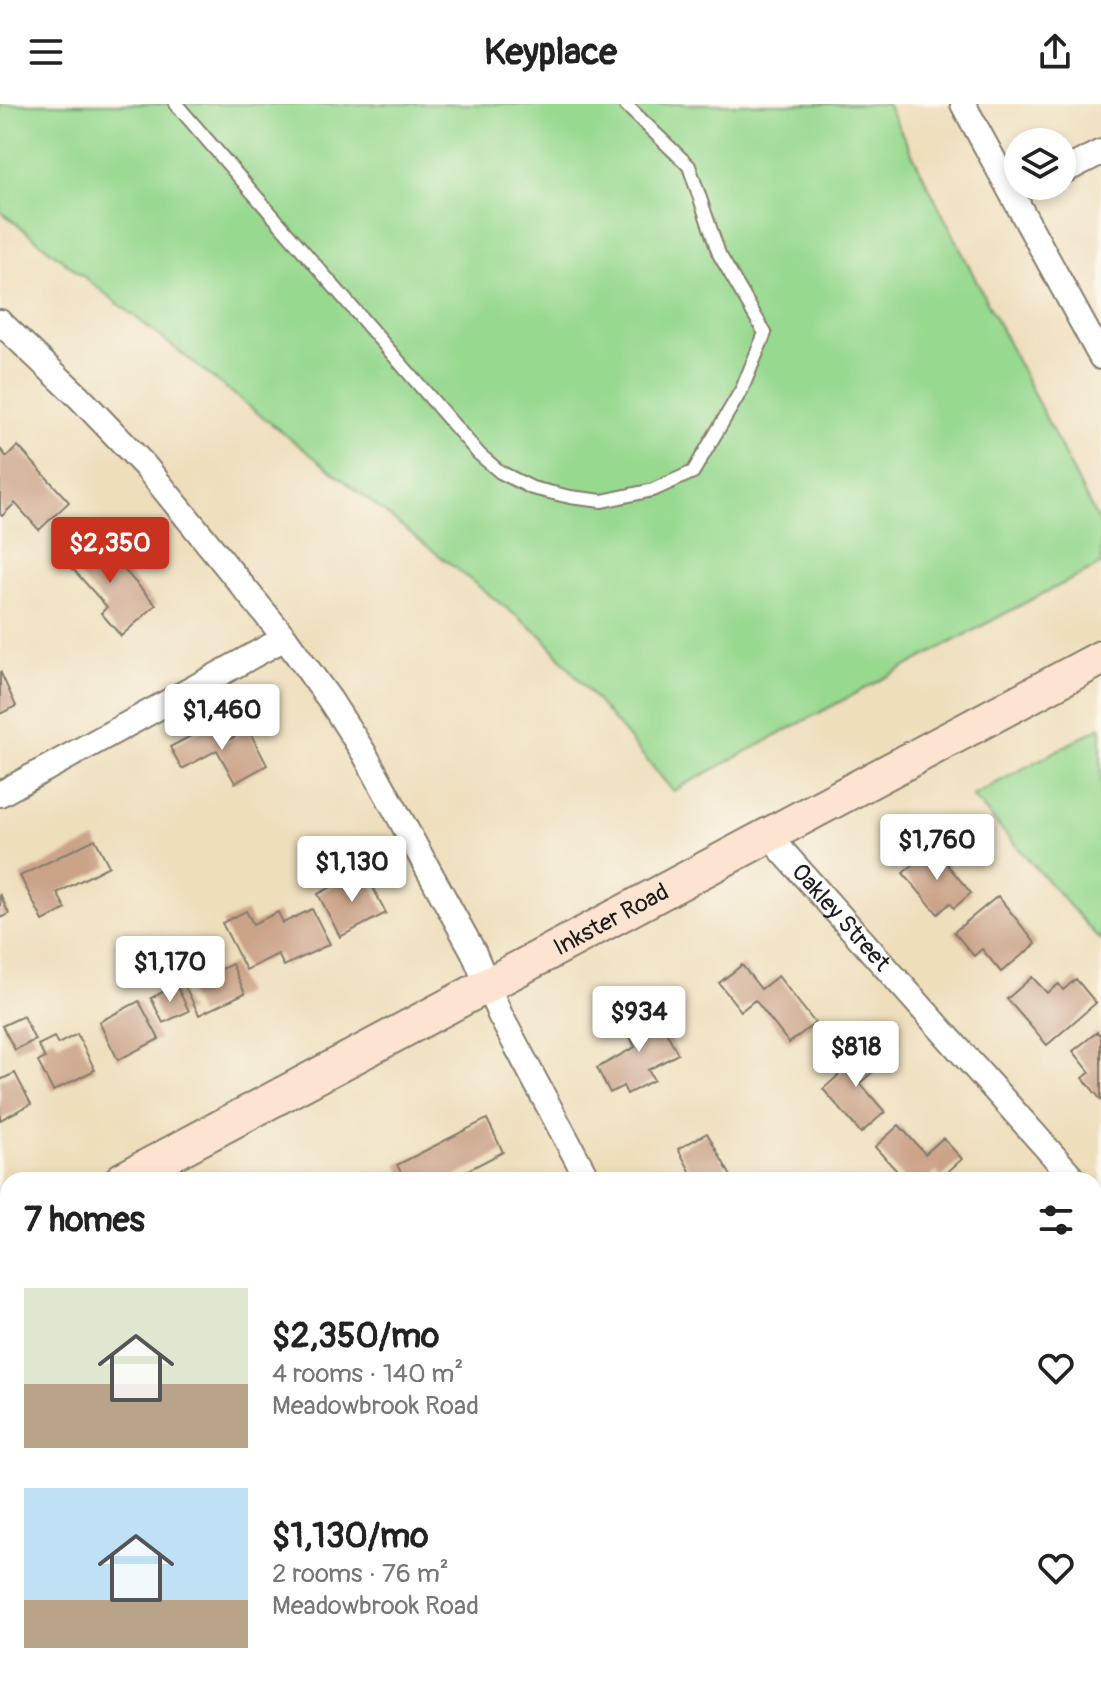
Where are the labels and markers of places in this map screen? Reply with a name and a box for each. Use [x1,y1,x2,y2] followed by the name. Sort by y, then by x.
[45,517,175,585] pin: $2,350
[157,684,287,752] pin: $1,460
[872,814,1002,882] pin: $1,760
[287,836,417,904] pin: $1,130
[105,936,235,1004] pin: $1,170
[592,986,686,1054] pin: $934
[809,1021,903,1089] pin: $818

